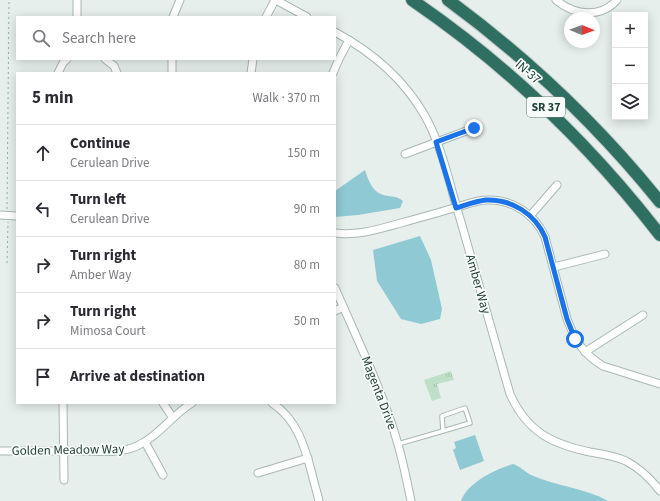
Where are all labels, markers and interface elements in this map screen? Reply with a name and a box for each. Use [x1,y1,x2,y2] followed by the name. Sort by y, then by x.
[564,12,600,48] north arrow
[612,12,648,120] map controls
[612,12,648,48] button: +
[16,16,336,60] search box
[30,27,52,49] icon: search
[62,28,136,49] text: Search here
[612,48,648,84] button: −
[511,56,545,88] street label: IN-37
[612,84,648,120] button: layers
[32,86,73,110] text: 5 min
[252,89,320,107] text: Walk · 370 m
[527,97,565,117] road number: SR 37
[465,119,483,137] route end
[70,133,130,154] text: Continue
[32,142,54,164] icon: ahead
[287,144,320,162] text: 150 m
[70,154,149,172] text: Cerulean Drive
[70,189,126,210] text: Turn left
[32,198,54,220] icon: left
[294,200,320,218] text: 90 m
[70,210,149,228] text: Cerulean Drive
[70,245,136,266] text: Turn right
[461,252,495,316] street label: Amber Way
[32,254,54,276] icon: right
[294,256,320,274] text: 80 m
[70,266,131,284] text: Amber Way
[70,301,136,322] text: Turn right
[32,310,54,332] icon: right
[294,312,320,330] text: 50 m
[70,322,146,340] text: Mimosa Court
[566,330,584,348] route start
[357,354,401,432] street label: Magenta Drive
[32,366,54,388] icon: arrive
[70,366,205,387] text: Arrive at destination
[11,440,125,460] street label: Golden Meadow Way

